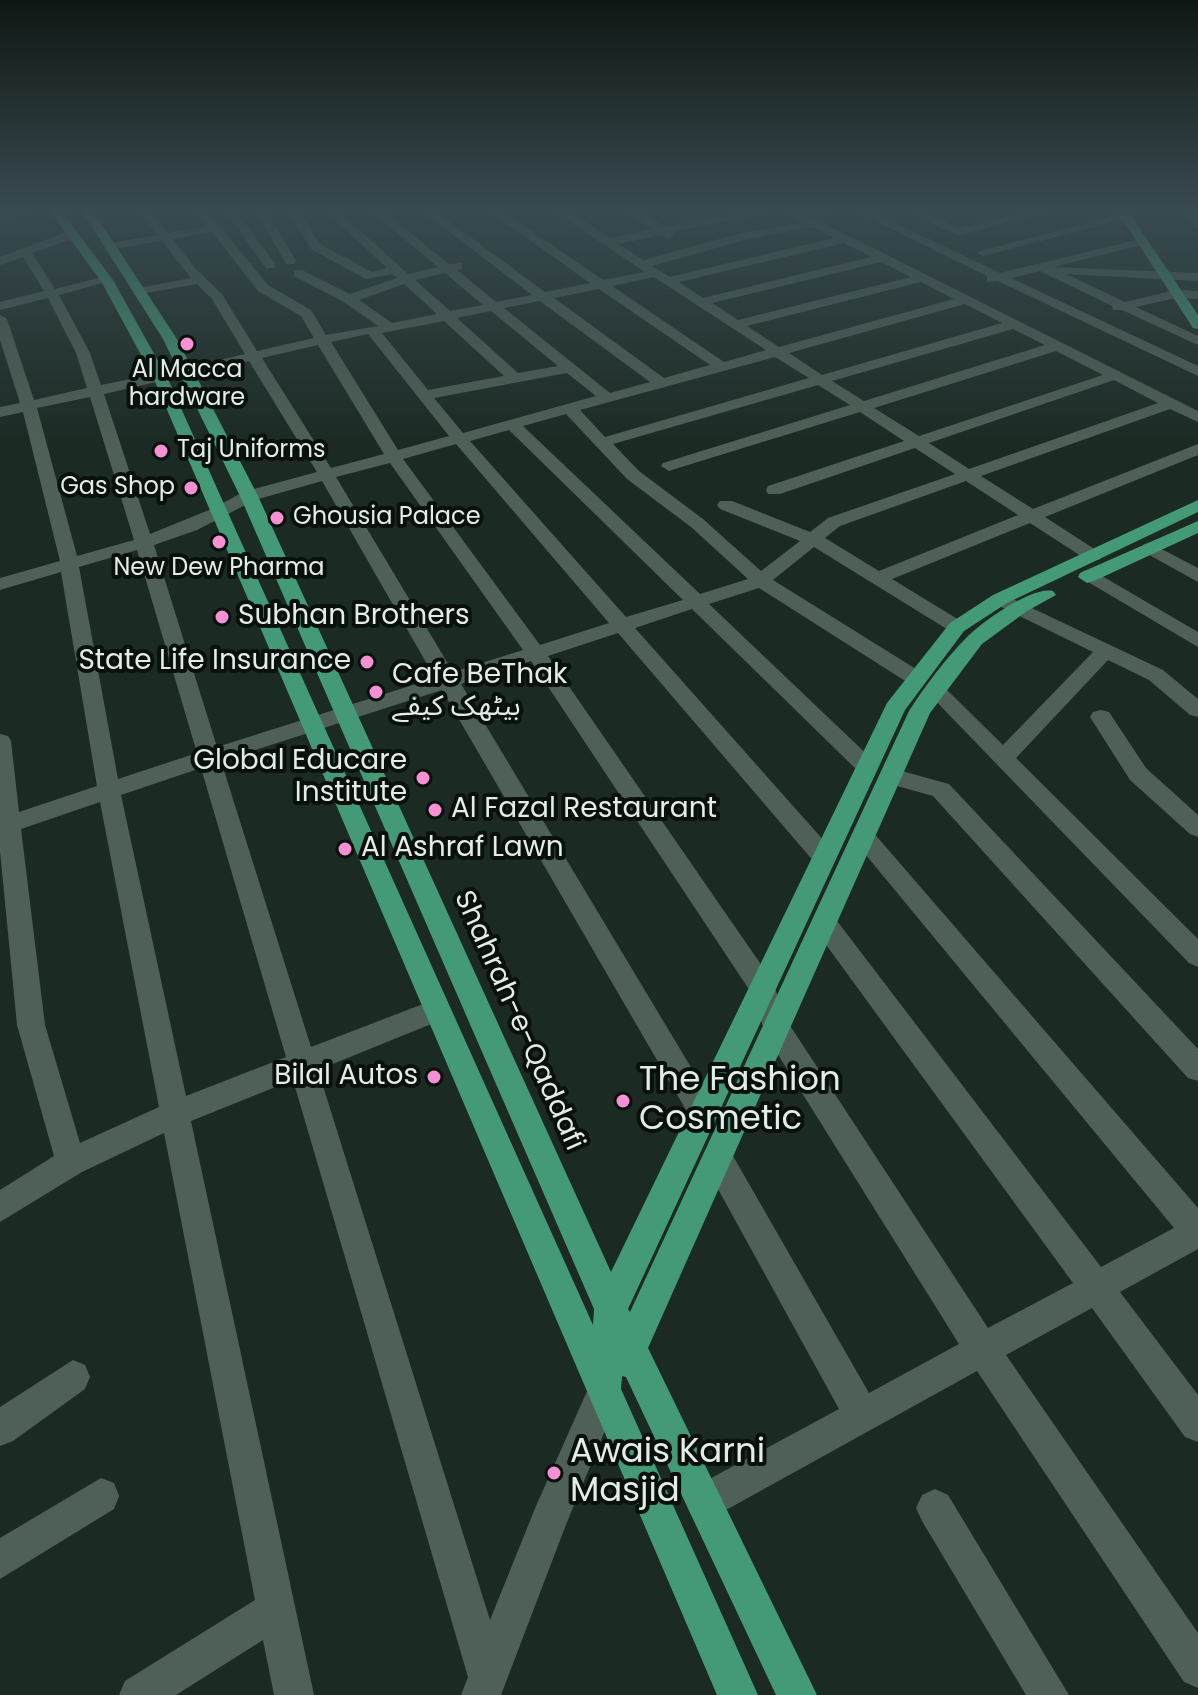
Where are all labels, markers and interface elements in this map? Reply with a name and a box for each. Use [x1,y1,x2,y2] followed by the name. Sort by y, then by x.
[178,335,196,353] marker: Al Macca hardware
[129,357,245,413] place label: Al Macca hardware
[177,437,325,465] place label: Taj Uniforms
[152,442,170,460] marker: Taj Uniforms
[60,474,175,502] place label: Gas Shop
[182,479,200,497] marker: Gas Shop
[293,504,481,532] place label: Ghousia Palace
[268,509,286,527] marker: Ghousia Palace
[210,533,228,551] marker: New Dew Pharma
[113,555,325,583] place label: New Dew Pharma
[238,600,470,634] place label: Subhan Brothers
[213,608,231,626] marker: Subhan Brothers
[78,645,351,679] place label: State Life Insurance
[358,653,376,671] marker: State Life Insurance
[392,659,568,725] place label: Cafe BeThak بیٹھک کیفے
[367,683,385,701] marker: Cafe BeThak بیٹھک کیفے
[193,745,407,811] place label: Global Educare Institute
[414,769,432,787] marker: Global Educare Institute
[451,793,717,827] place label: Al Fazal Restaurant
[426,801,444,819] marker: Al Fazal Restaurant
[361,832,564,866] place label: Al Ashraf Lawn
[336,840,354,858] marker: Al Ashraf Lawn
[446,886,590,1156] street label: Shahrah-e-Qaddafi
[274,1060,418,1094] place label: Bilal Autos
[639,1061,841,1140] place label: The Fashion Cosmetic
[425,1068,443,1086] marker: Bilal Autos
[614,1092,632,1110] marker: The Fashion Cosmetic
[570,1433,765,1512] place label: Awais Karni Masjid
[545,1464,563,1482] marker: Awais Karni Masjid

